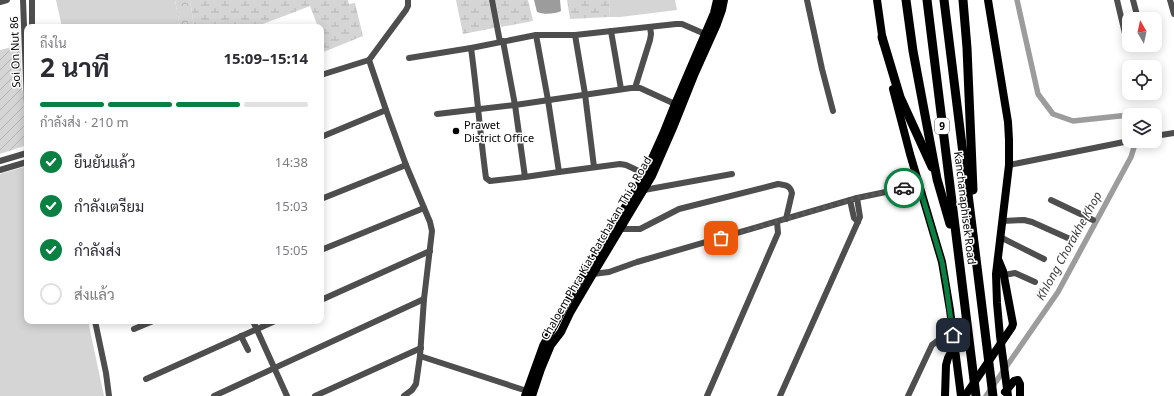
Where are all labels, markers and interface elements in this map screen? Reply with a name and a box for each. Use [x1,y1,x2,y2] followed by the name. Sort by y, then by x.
[1122,12,1162,52] north arrow
[1122,12,1162,148] map controls
[6,16,23,88] street label: Soi On Nut 86
[40,34,67,52] text: ถึงใน
[223,48,308,68] text: 15:09–15:14
[40,49,109,85] text: 2 นาที
[1122,60,1162,100] button: locate
[1122,108,1162,148] button: layers
[40,113,129,131] text: กำลังส่ง · 210 m
[464,117,534,145] place label: Prawet District Office
[935,118,949,134] road number: 9
[451,126,461,136] marker: Prawet District Office
[951,150,980,265] street label: Kanchanaphisek Road
[40,151,62,173] icon: check
[74,152,135,172] text: ยืนยันแล้ว
[275,153,308,171] text: 14:38
[537,153,654,342] street label: Chaloem Phra Kiat Ratchakan Thi 9 Road
[884,168,924,208] courier
[893,177,915,199] icon: car
[1032,188,1106,303] water label: Khlong Chorakhe Khop
[40,195,62,217] icon: check
[74,196,144,216] text: กำลังเตรียม
[275,197,308,215] text: 15:03
[704,221,738,255] pin
[710,227,732,249] icon: bag
[40,239,62,261] icon: check
[74,240,121,260] text: กำลังส่ง
[275,241,308,259] text: 15:05
[74,284,115,304] text: ส่งแล้ว
[936,318,970,352] pin
[942,324,964,346] icon: home

